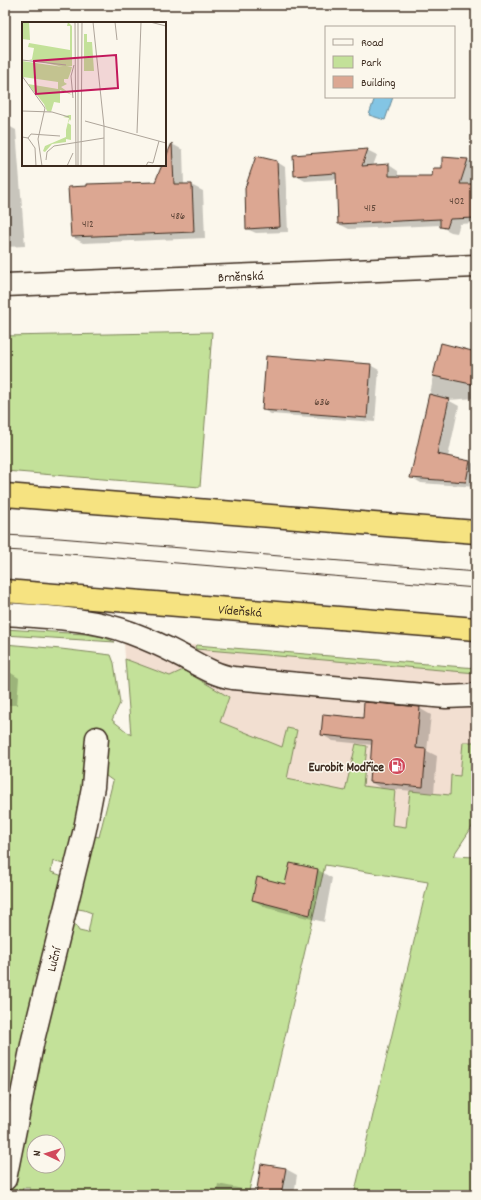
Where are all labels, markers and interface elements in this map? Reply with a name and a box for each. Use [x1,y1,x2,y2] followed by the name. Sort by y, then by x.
[22,22,166,166] inset map
[325,26,455,98] legend
[361,35,383,52] text: Road
[361,55,382,72] text: Park
[361,75,396,92] text: Building
[449,194,465,210] house number: 402
[364,201,376,217] house number: 415
[171,209,185,225] house number: 486
[82,217,94,233] house number: 412
[218,268,265,288] street label: Brněnská
[314,395,330,411] house number: 636
[217,601,263,624] street label: Vídeňská
[387,756,407,776] fuel station icon: Eurobit Modřice
[308,759,384,778] place label: Eurobit Modřice
[43,944,68,974] street label: Luční
[26,1134,66,1174] north arrow
[30,1150,46,1157] text: N

